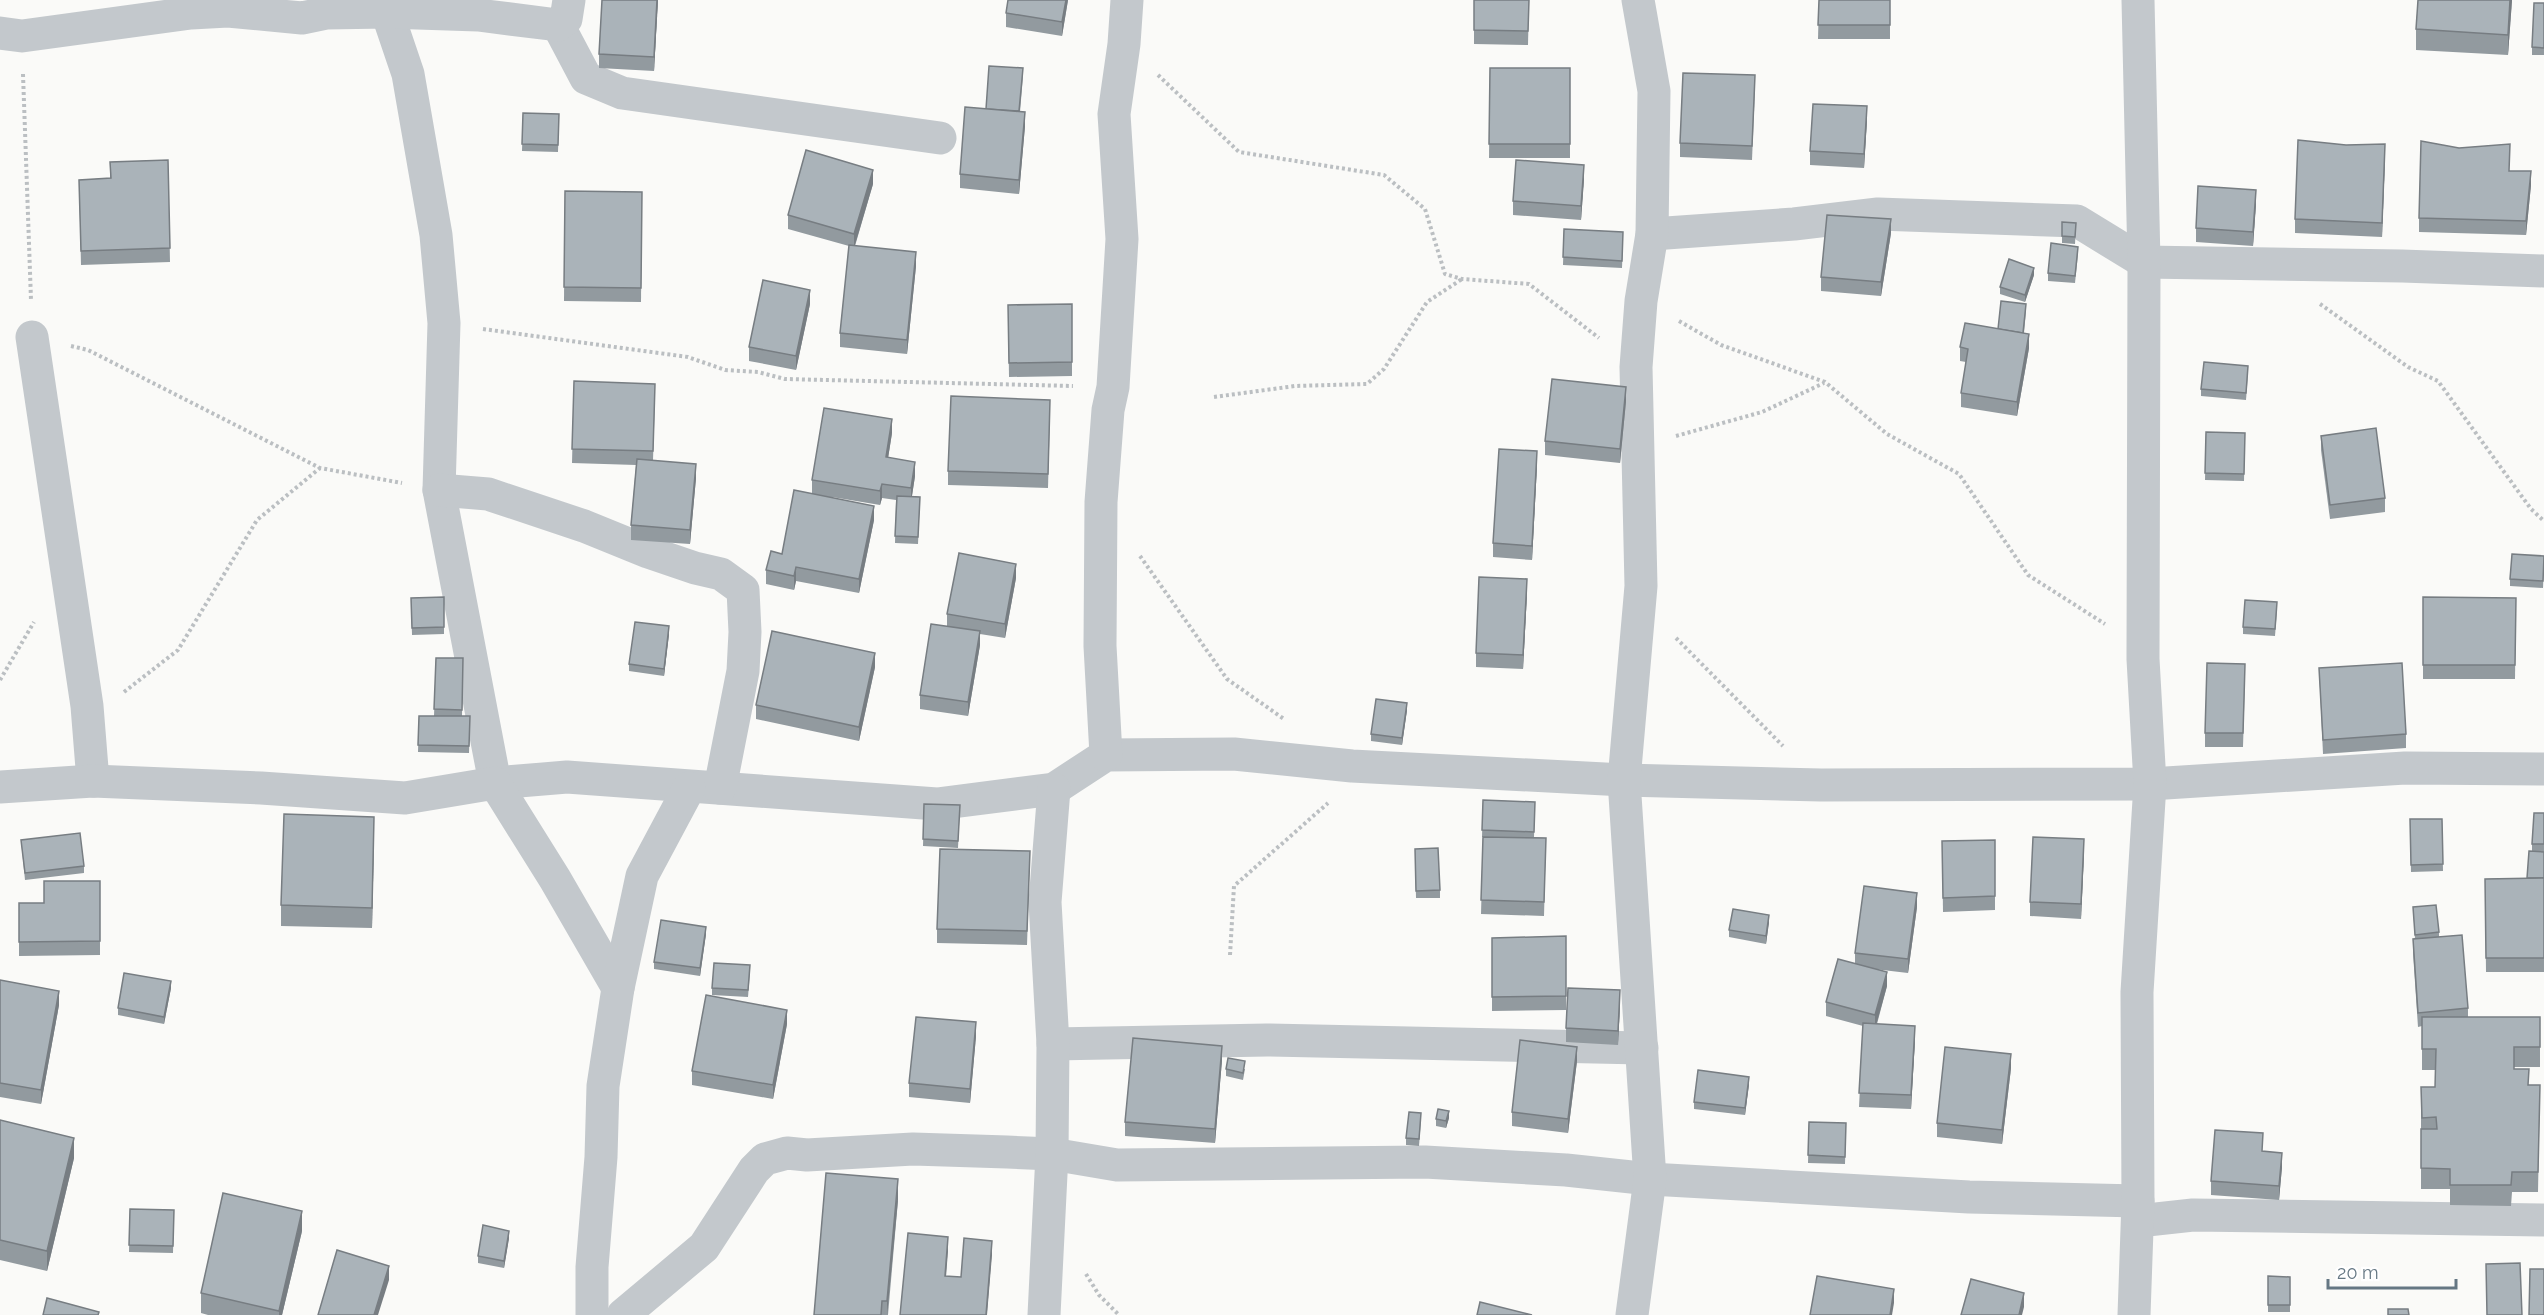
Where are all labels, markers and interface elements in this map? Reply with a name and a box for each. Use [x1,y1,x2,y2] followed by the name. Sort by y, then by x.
[2328,1252,2456,1290] scale bar
[2337,1262,2379,1283] text: 20 m

